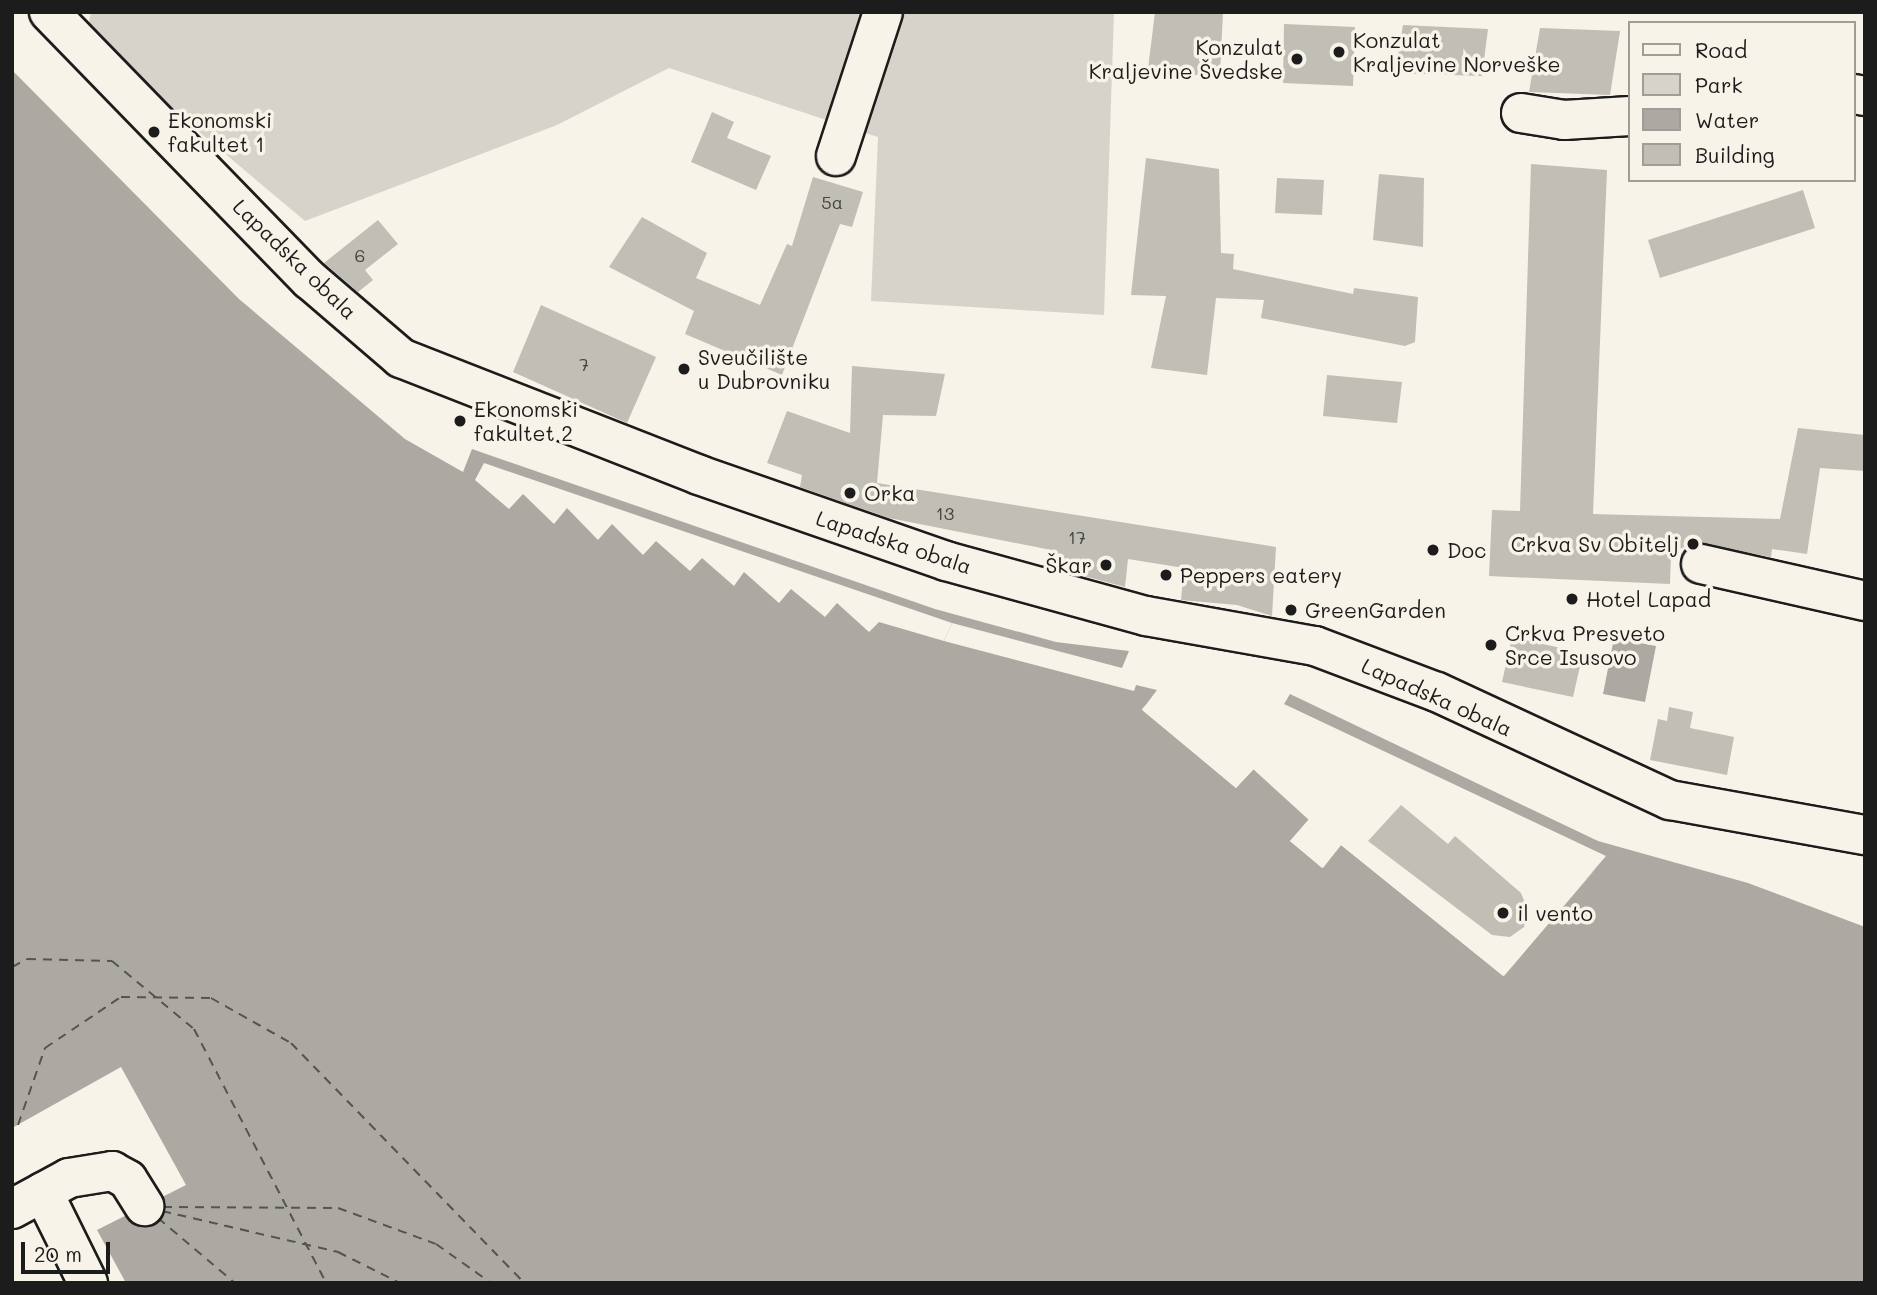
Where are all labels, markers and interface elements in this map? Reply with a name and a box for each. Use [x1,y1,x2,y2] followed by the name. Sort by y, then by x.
[1629,21,1856,182] legend
[1353,27,1561,77] place label: Konzulat Kraljevine Norveške
[1089,34,1283,84] place label: Konzulat Kraljevine Švedske
[1695,36,1747,63] text: Road
[1331,44,1347,60] marker: Konzulat Kraljevine Norveške
[1289,51,1305,67] marker: Konzulat Kraljevine Švedske
[1695,71,1743,98] text: Park
[1695,106,1759,133] text: Water
[168,107,272,157] place label: Ekonomski fakultet 1
[146,124,162,140] marker: Ekonomski fakultet 1
[1695,141,1775,168] text: Building
[821,191,843,213] house number: 5a
[228,194,362,324] street label: Lapadska obala
[355,244,365,266] house number: 6
[698,344,830,394] place label: Sveučilište u Dubrovniku
[579,353,589,375] house number: 7
[676,361,692,377] marker: Sveučilište u Dubrovniku
[474,396,578,446] place label: Ekonomski fakultet 2
[452,413,468,429] marker: Ekonomski fakultet 2
[864,480,915,506] place label: Orka
[842,485,858,501] marker: Orka
[936,502,954,524] house number: 13
[813,505,975,579] street label: Lapadska obala
[1068,526,1086,548] house number: 17
[1511,531,1679,557] place label: Crkva Sv Obitelj
[1685,536,1701,552] marker: Crkva Sv Obitelj
[1447,537,1486,563] place label: Doc
[1425,542,1441,558] marker: Doc
[1045,552,1092,578] place label: Škar
[1098,557,1114,573] marker: Škar
[1180,562,1342,588] place label: Peppers eatery
[1158,567,1174,583] marker: Peppers eatery
[1586,586,1711,612] place label: Hotel Lapad
[1564,591,1580,607] marker: Hotel Lapad
[1305,597,1446,623] place label: GreenGarden
[1283,602,1299,618] marker: GreenGarden
[1505,620,1665,670] place label: Crkva Presveto Srce Isusovo
[1483,637,1499,653] marker: Crkva Presveto Srce Isusovo
[1358,653,1516,741] street label: Lapadska obala
[1517,900,1593,926] place label: il vento
[1495,905,1511,921] marker: il vento
[24,1228,114,1272] scale bar
[34,1240,82,1267] text: 20 m

